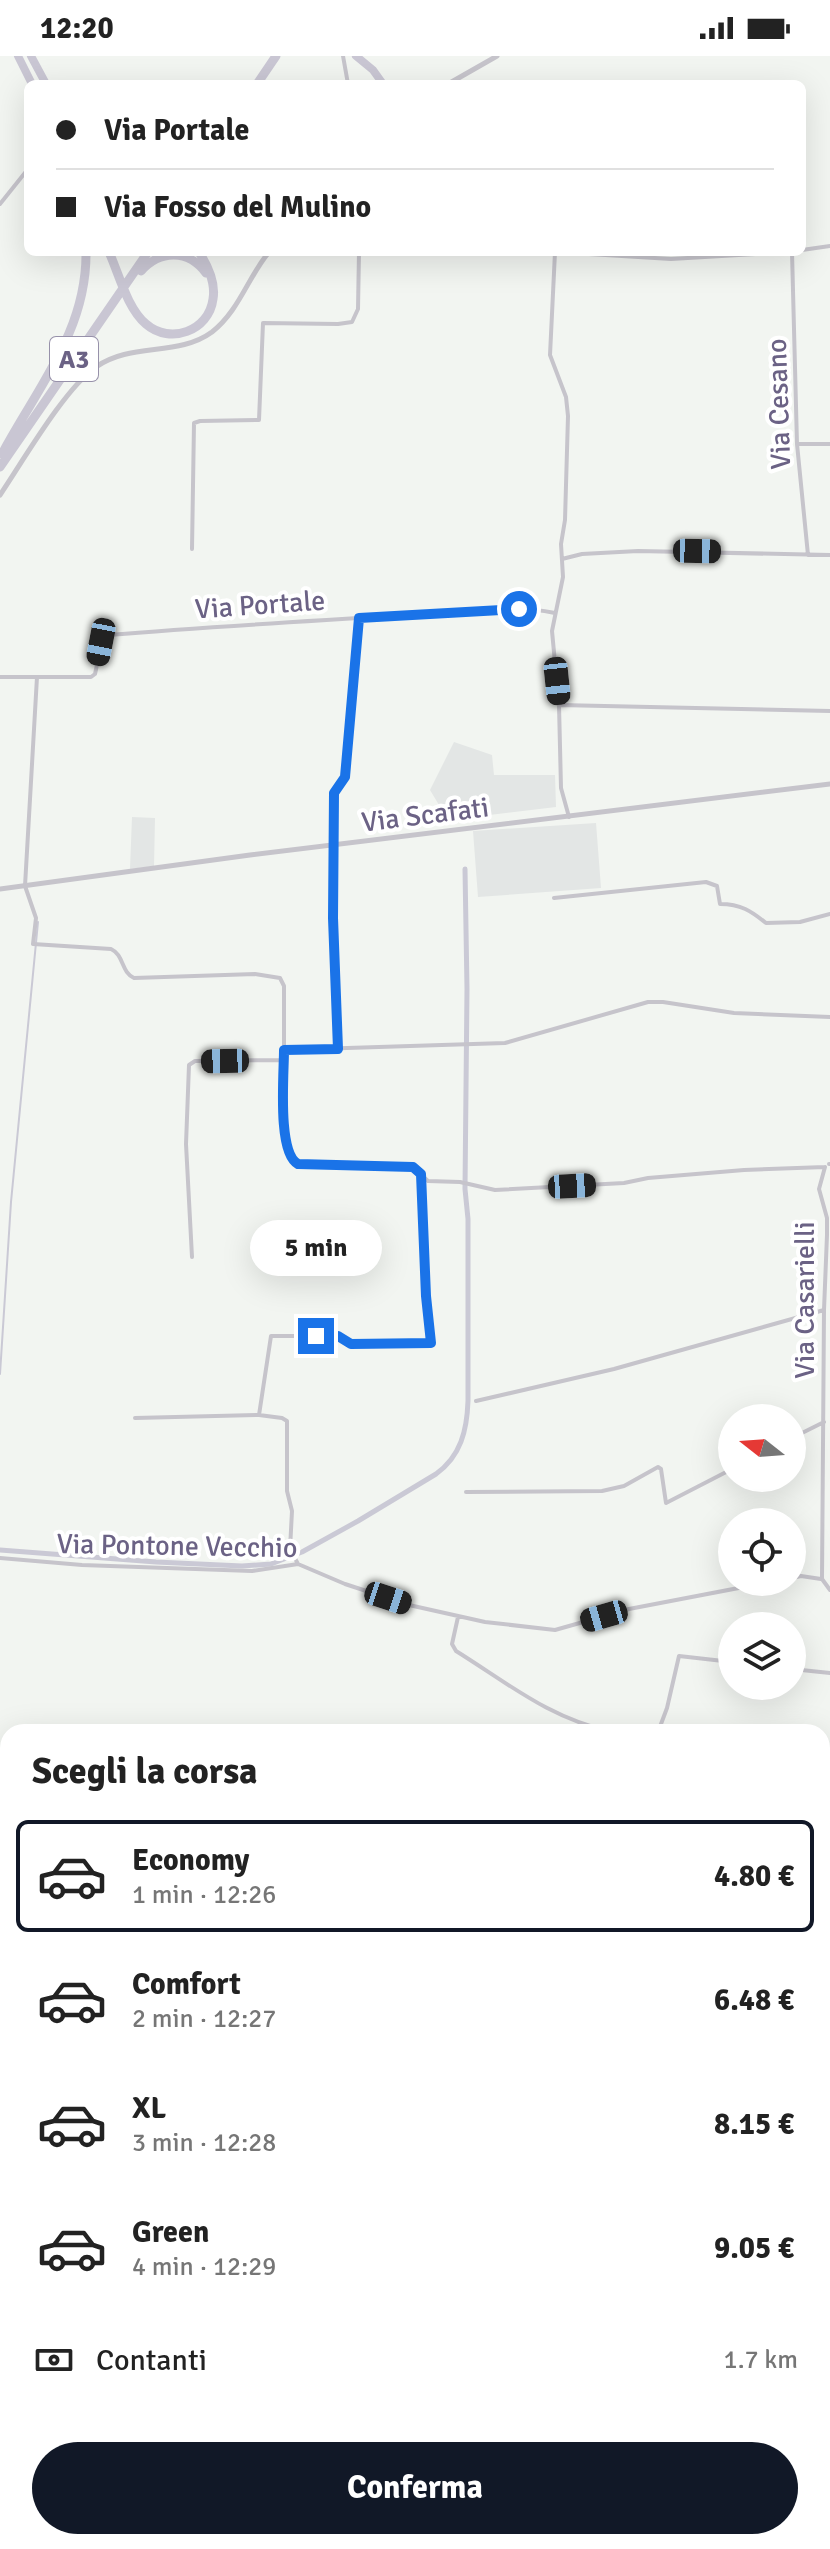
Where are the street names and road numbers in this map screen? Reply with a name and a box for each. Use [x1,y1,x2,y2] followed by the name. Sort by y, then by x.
[50,337,98,381] road number: A3
[760,338,798,470] street label: Via Cesano
[194,583,326,627] street label: Via Portale
[360,790,491,840] street label: Via Scafati
[788,1221,822,1379] street label: Via Casarielli
[56,1527,298,1565] street label: Via Pontone Vecchio

